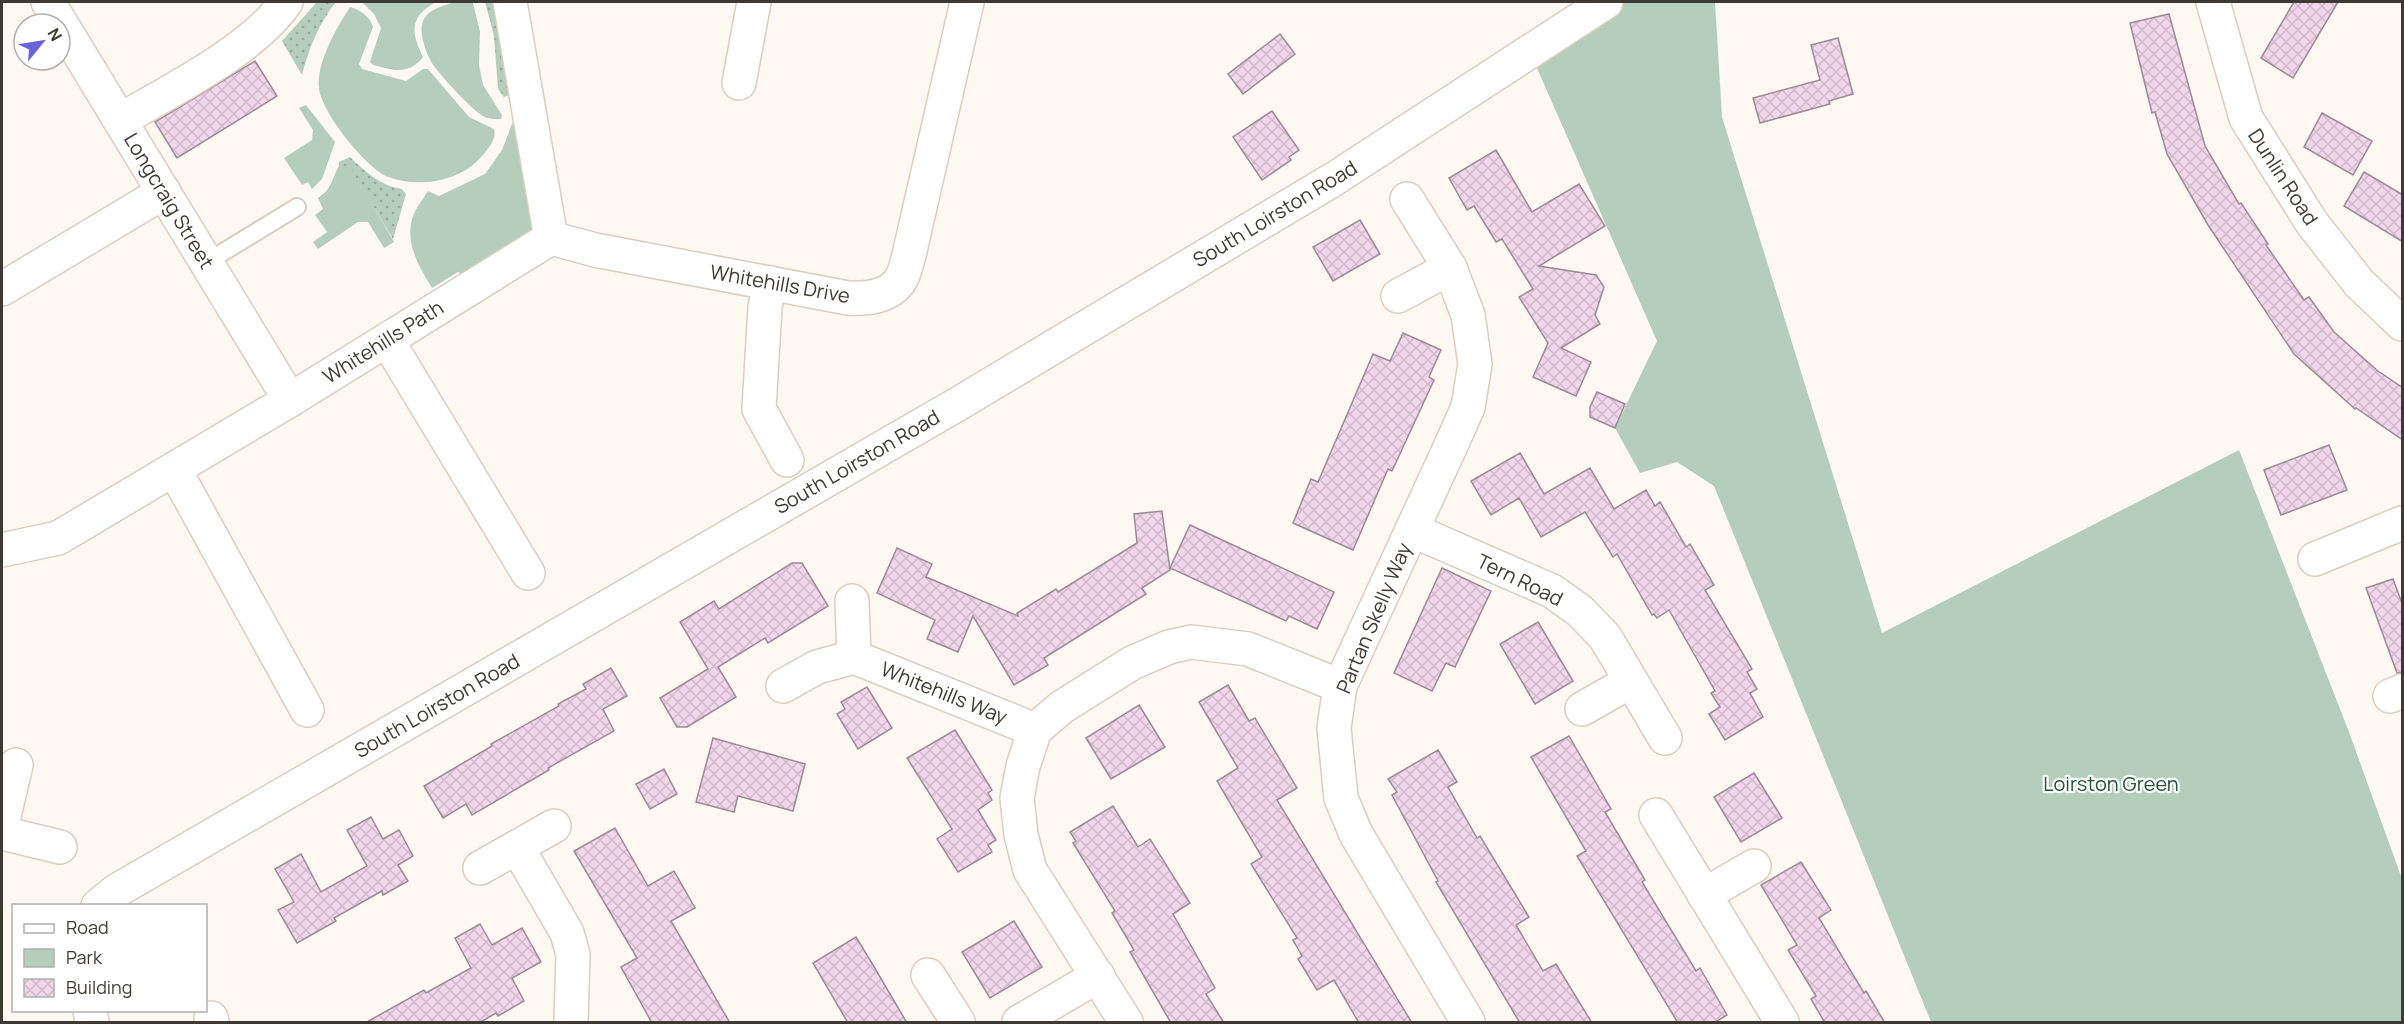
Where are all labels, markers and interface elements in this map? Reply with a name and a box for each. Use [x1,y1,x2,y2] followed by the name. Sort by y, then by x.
[12,12,72,72] north arrow
[43,24,67,45] text: N
[2242,123,2325,230] street label: Dunlin Road
[118,128,221,274] street label: Longcraig Street
[1188,154,1362,273] street label: South Loirston Road
[708,258,852,309] street label: Whitehills Drive
[317,294,448,389] street label: Whitehills Path
[769,403,944,520] street label: South Loirston Road
[1330,538,1418,697] street label: Partan Skelly Way
[1473,547,1568,612] street label: Tern Road
[349,647,524,764] street label: South Loirston Road
[877,655,1012,730] street label: Whitehills Way
[2043,770,2179,797] park label: Loirston Green
[12,904,207,1012] legend
[66,915,109,939] text: Road
[66,945,103,969] text: Park
[66,975,132,999] text: Building

